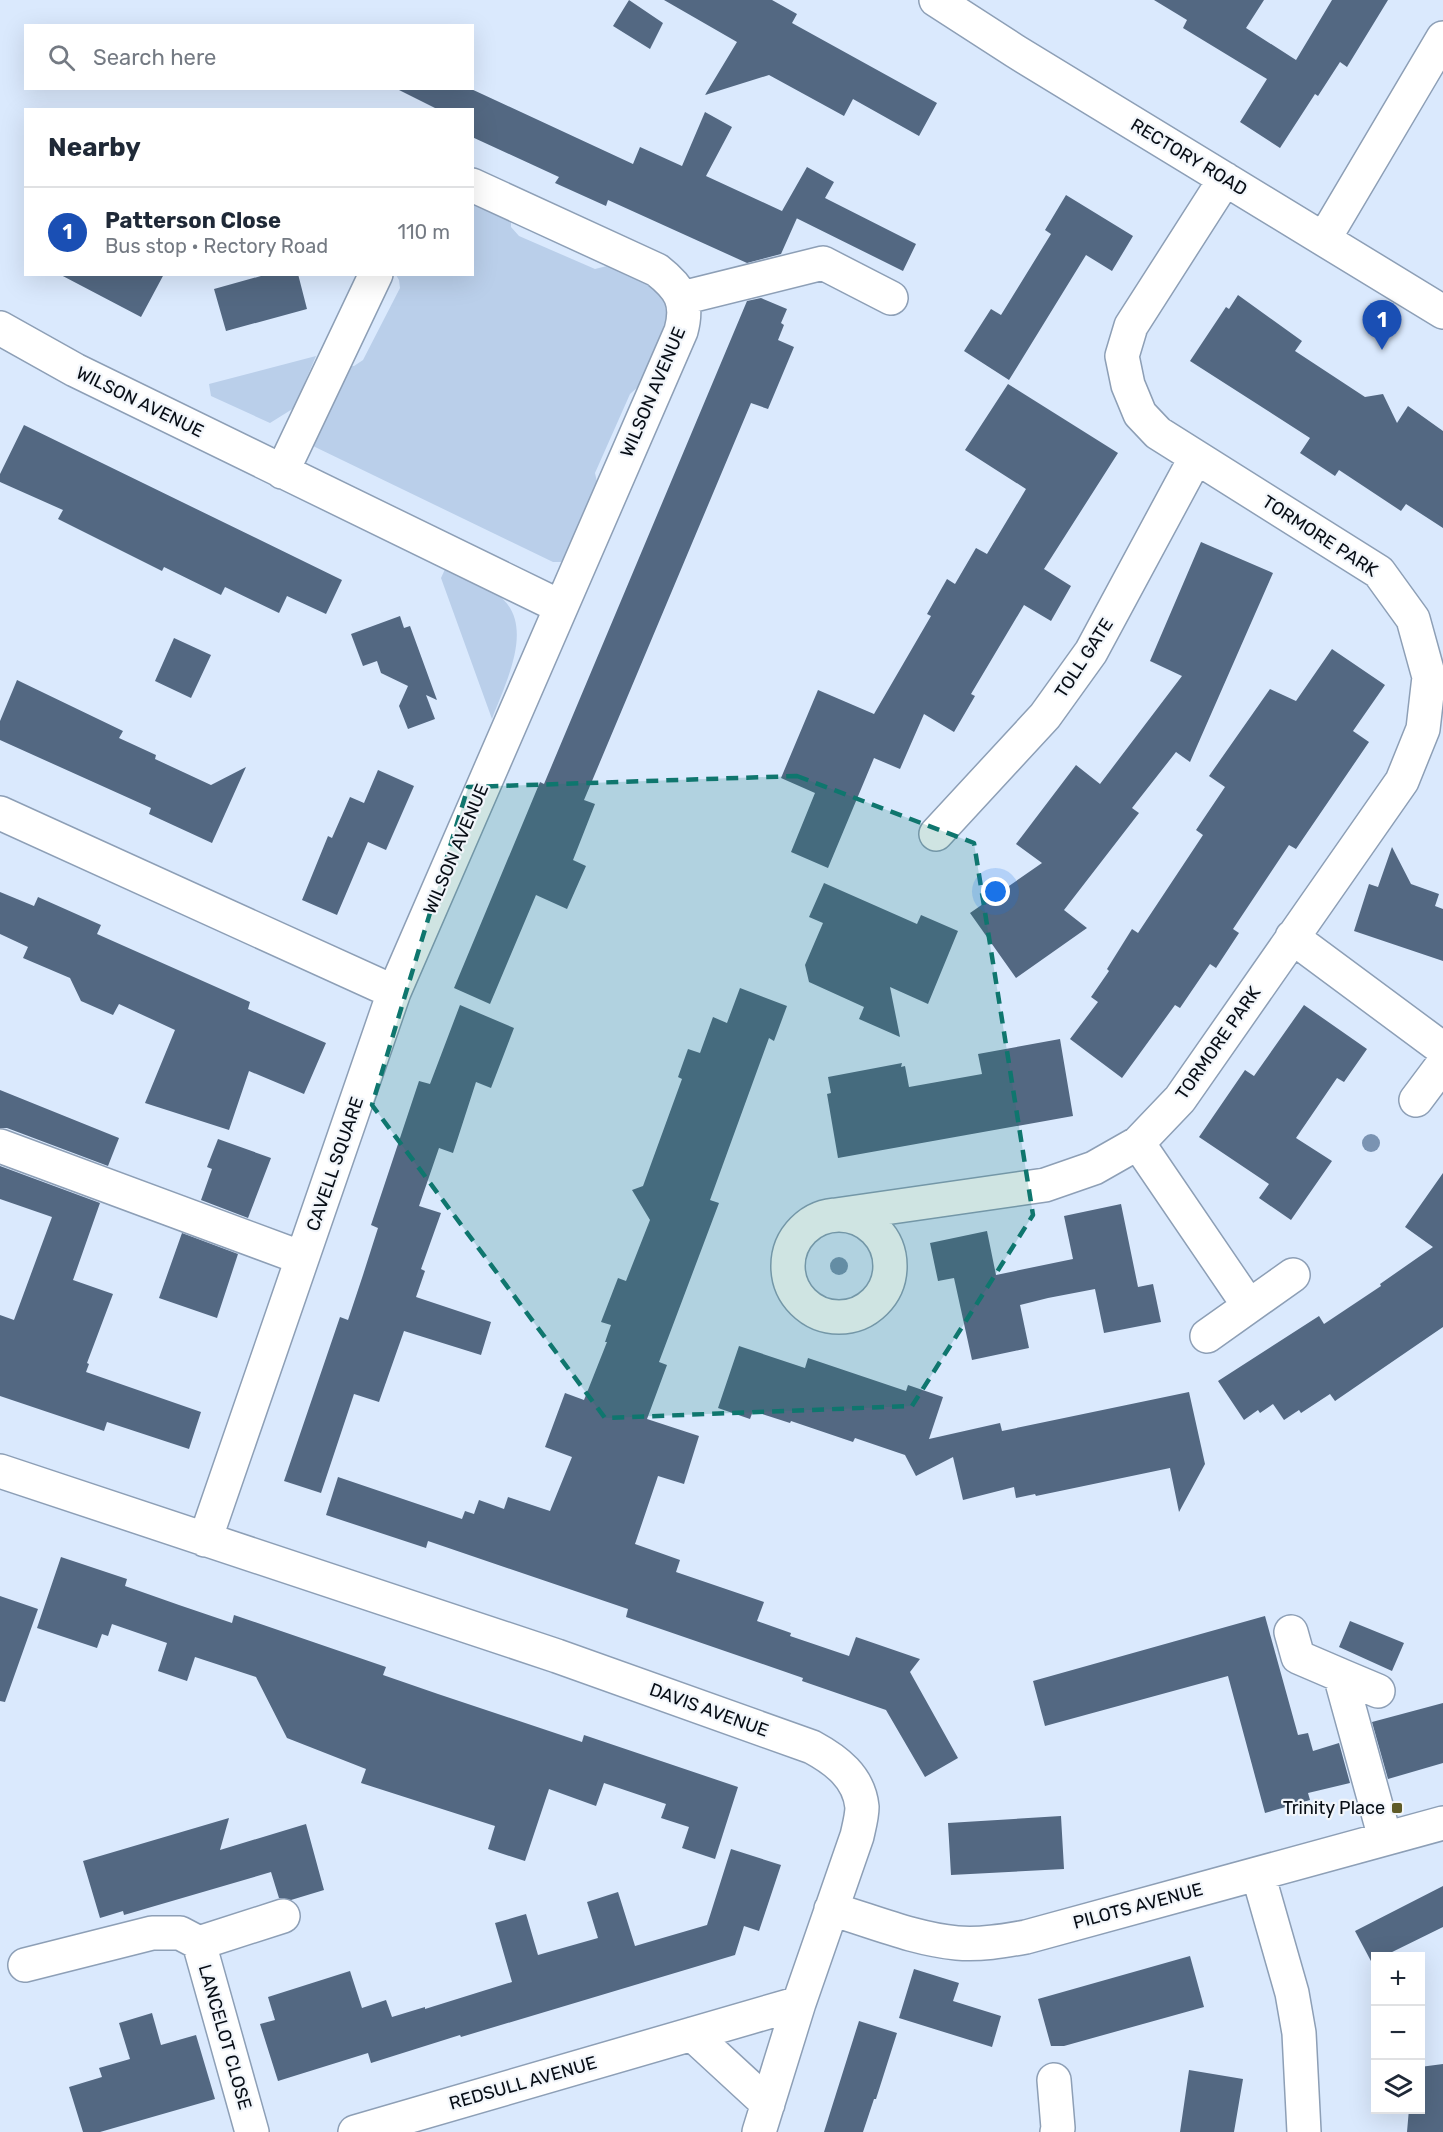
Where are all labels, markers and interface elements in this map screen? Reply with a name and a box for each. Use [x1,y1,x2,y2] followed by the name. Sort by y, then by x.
[24,24,474,90] search box
[45,41,78,74] icon: search
[93,44,216,71] text: Search here
[1127,114,1251,200] street label: RECTORY ROAD
[48,132,141,163] text: Nearby
[105,207,281,234] text: Patterson Close
[63,220,72,244] text: 1
[398,220,450,244] text: 110 m
[105,234,328,258] text: Bus stop · Rectory Road
[1362,300,1402,350] pin: 1
[616,324,690,460] street label: WILSON AVENUE
[73,362,207,442] street label: WILSON AVENUE
[1258,490,1382,582] street label: TORMORE PARK
[1050,614,1118,702] street label: TOLL GATE
[419,781,493,917] street label: WILSON AVENUE
[981,877,1010,906] your location
[1171,982,1265,1104] street label: TORMORE PARK
[302,1094,368,1234] street label: CAVELL SQUARE
[646,1678,772,1742] street label: DAVIS AVENUE
[1283,1797,1385,1819] place label: Trinity Place
[1390,1801,1404,1815] marker: Trinity Place
[1071,1878,1205,1934] street label: PILOTS AVENUE
[1371,1952,1425,2114] map controls
[1371,1952,1425,2006] button: +
[194,1962,256,2112] street label: LANCELOT CLOSE
[1371,2006,1425,2060] button: −
[447,2051,599,2115] street label: REDSULL AVENUE
[1371,2060,1425,2114] button: layers

